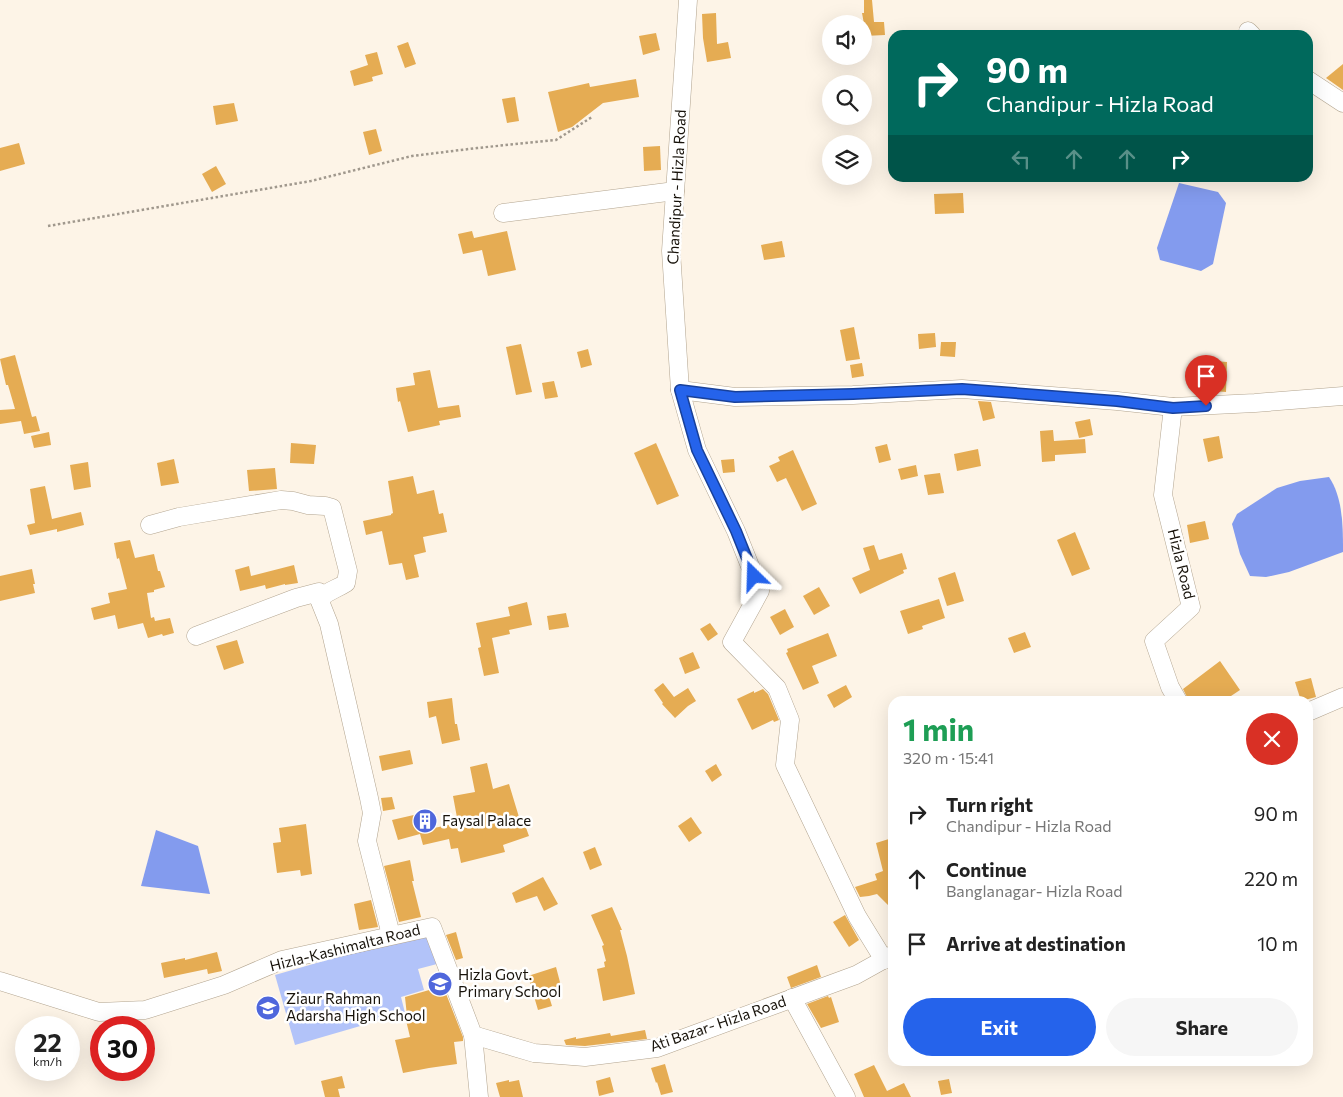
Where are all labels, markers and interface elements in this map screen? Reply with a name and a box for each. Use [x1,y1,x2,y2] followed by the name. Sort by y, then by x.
[822,15,872,185] map controls
[822,15,872,65] button: sound
[986,47,1068,90] text: 90 m
[903,50,968,115] icon: right
[822,75,872,125] button: search
[986,90,1214,117] text: Chandipur - Hizla Road
[663,109,689,265] street label: Chandipur - Hizla Road
[822,135,872,185] button: layers
[1007,145,1035,173] icon: left
[1060,145,1088,173] icon: ahead
[1113,145,1141,173] icon: ahead
[1166,145,1194,173] icon: right
[1185,355,1227,406] pin
[1192,362,1220,390] icon: arrive
[1165,527,1199,601] street label: Hizla Road
[727,549,779,601] position arrow
[903,710,974,747] text: 1 min
[1246,713,1298,765] button: close
[903,748,994,767] text: 320 m · 15:41
[946,793,1033,816] text: Turn right
[903,800,931,828] icon: right
[1254,802,1298,825] text: 90 m
[412,808,438,834] building icon: Faysal Palace
[442,811,531,829] place label: Faysal Palace
[946,816,1112,835] text: Chandipur - Hizla Road
[946,858,1026,881] text: Continue
[903,865,931,893] icon: ahead
[1244,867,1298,890] text: 220 m
[946,881,1123,900] text: Banglanagar- Hizla Road
[268,920,422,974] street label: Hizla-Kashimalta Road
[903,930,931,958] icon: arrive
[946,932,1126,955] text: Arrive at destination
[1257,932,1298,955] text: 10 m
[458,965,561,1000] place label: Hizla Govt. Primary School
[427,971,453,997] school or university icon: Hizla Govt. Primary School
[286,989,426,1024] place label: Ziaur Rahman Adarsha High School
[647,991,788,1055] street label: Ati Bazar- Hizla Road
[255,995,281,1021] school or university icon: Ziaur Rahman Adarsha High School
[903,998,1096,1056] button: Exit
[1106,998,1298,1056] button: Share
[90,1016,155,1081] speed limit sign: 30
[33,1027,62,1057] text: 22
[33,1054,62,1068] text: km/h

